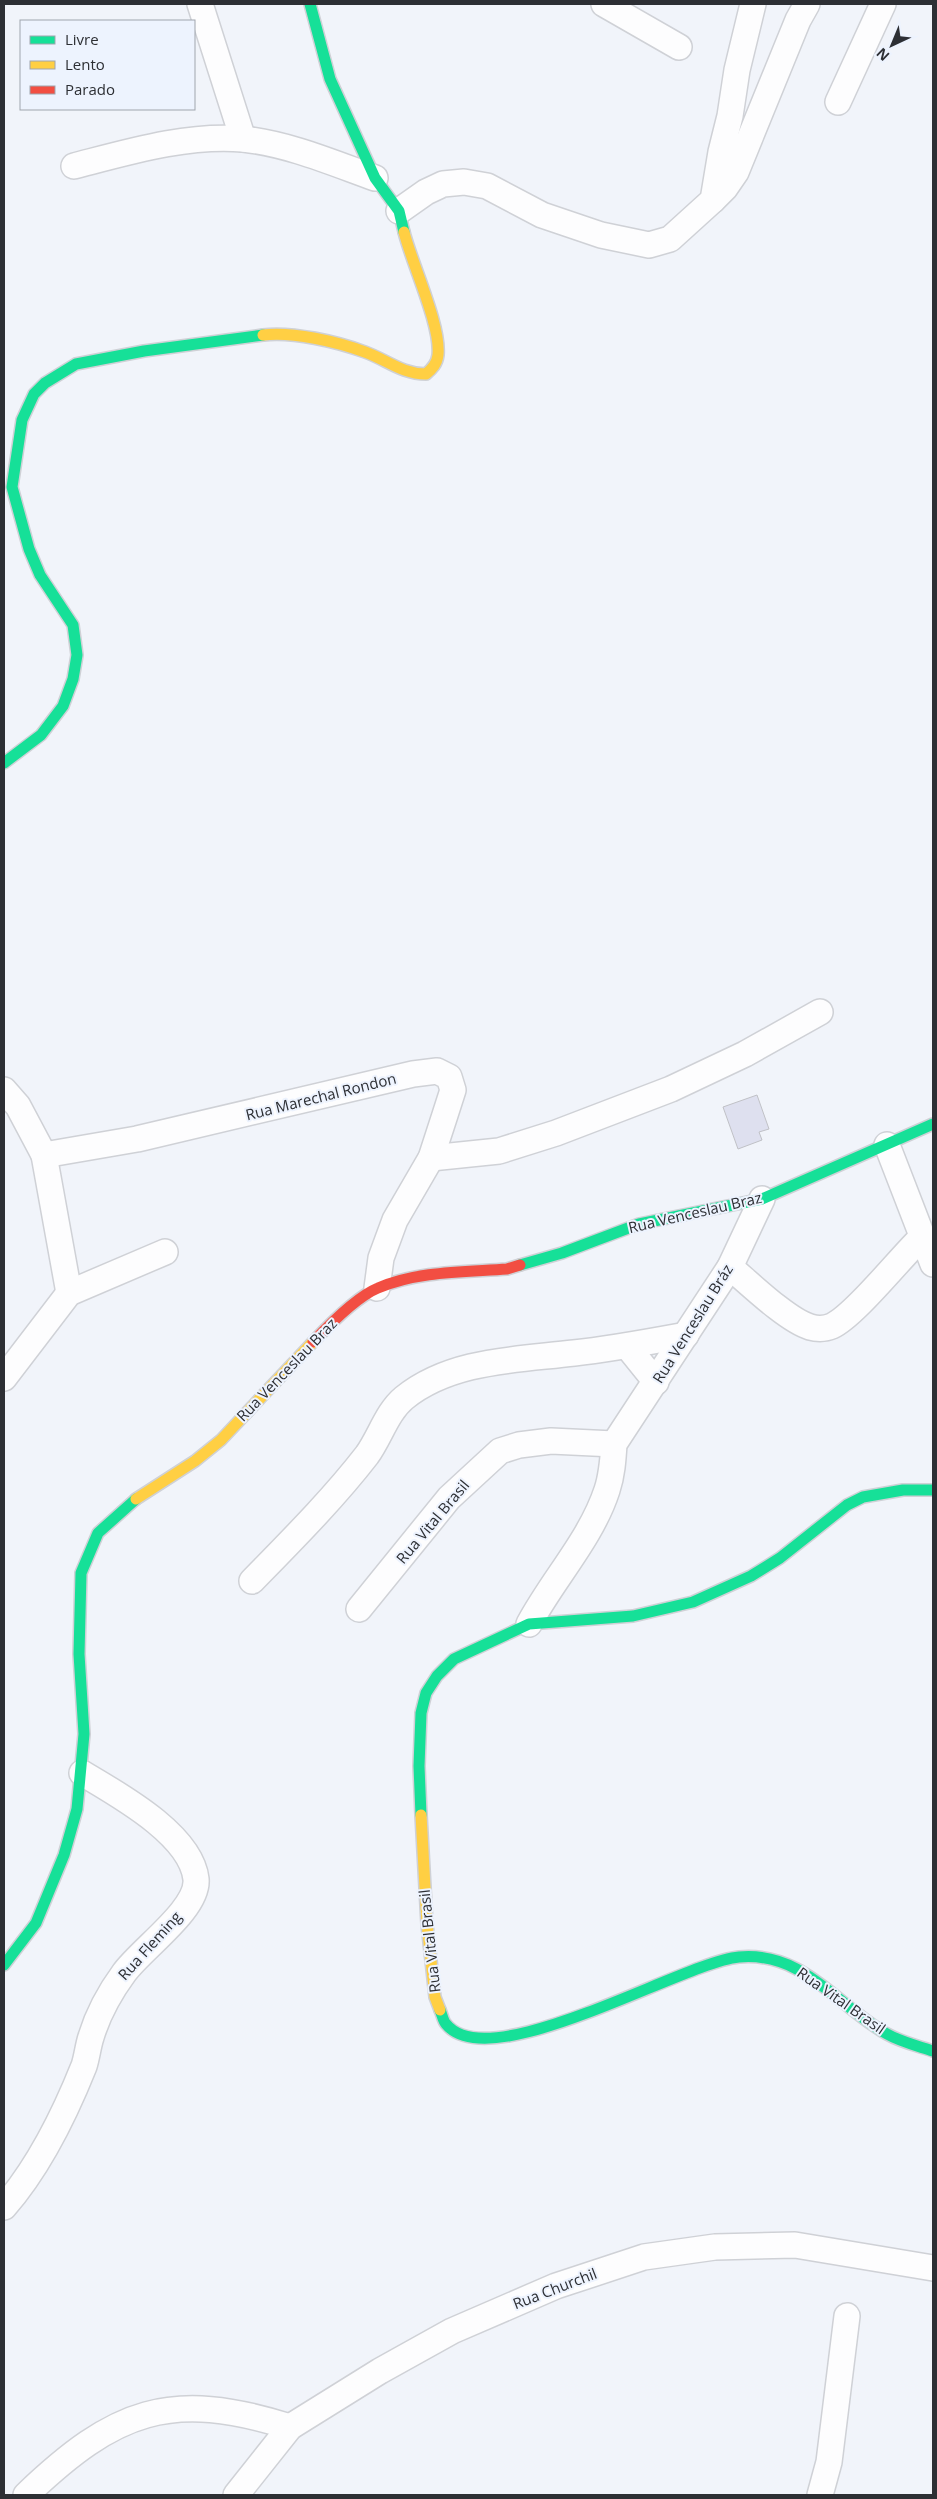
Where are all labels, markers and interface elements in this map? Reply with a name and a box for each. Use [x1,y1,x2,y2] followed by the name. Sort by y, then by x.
[20,20,195,110] legend
[867,20,917,70] north arrow
[65,29,99,49] text: Livre
[872,44,893,66] text: N
[65,54,105,74] text: Lento
[65,79,115,99] text: Parado
[243,1068,398,1124] street label: Rua Marechal Rondon
[626,1187,763,1237] street label: Rua Venceslau Braz
[648,1260,737,1387] street label: Rua Venceslau Bráz
[232,1313,341,1425] street label: Rua Venceslau Braz
[391,1475,473,1567] street label: Rua Vital Brasil
[414,1889,444,1994] street label: Rua Vital Brasil
[113,1907,185,1984] street label: Rua Fleming
[793,1962,890,2038] street label: Rua Vital Brasil
[510,2263,600,2313] street label: Rua Churchil

